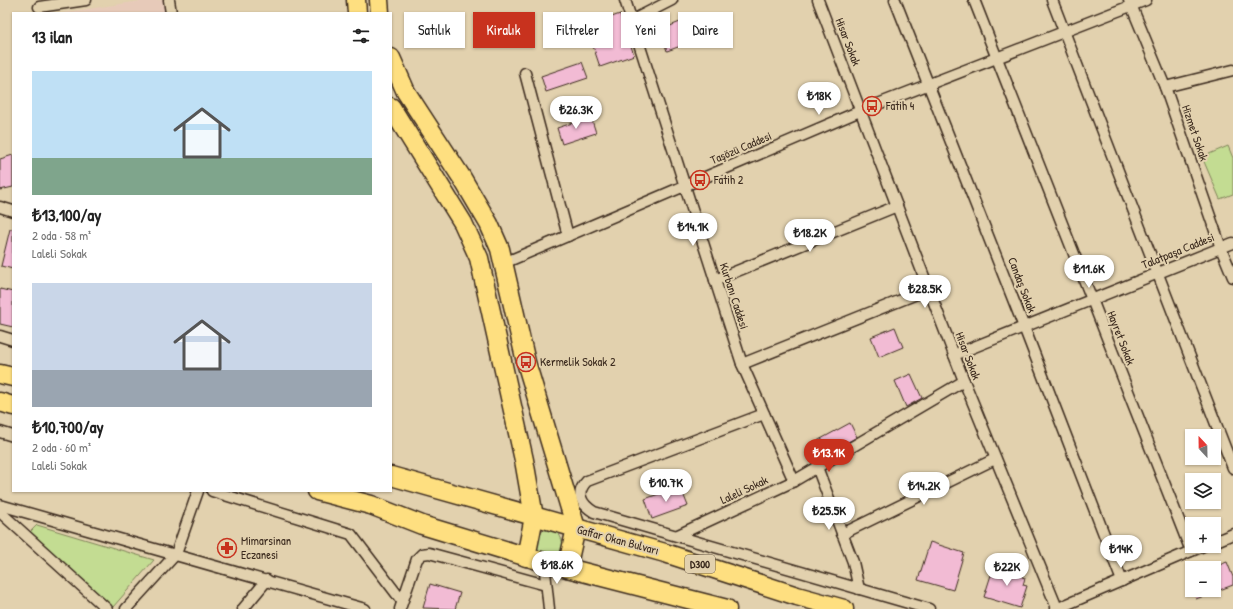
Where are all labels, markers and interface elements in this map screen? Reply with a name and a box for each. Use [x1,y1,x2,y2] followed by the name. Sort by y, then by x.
[404,12,465,48] chip: Satılık
[473,12,535,48] chip: Kiralık
[543,12,613,48] chip: Filtreler
[621,12,670,48] chip: Yeni
[678,12,733,48] chip: Daire
[832,15,865,68] street label: Hisar Sokak
[32,25,72,48] text: 13 ilan
[350,25,372,47] icon: filters
[795,82,843,116] pin: ₺18K
[807,86,831,104] text: ₺18K
[861,95,883,117] bus stop icon: Fatih 4
[543,96,609,130] pin: ₺26.3K
[166,97,238,169] icon: home
[885,97,915,114] place label: Fatih 4
[559,100,593,118] text: ₺26.3K
[1178,103,1213,163] street label: Hizmet Sokak
[707,127,774,168] street label: Taşözü Caddesi
[689,169,711,191] bus stop icon: Fatih 2
[713,171,744,188] place label: Fatih 2
[32,203,101,226] text: ₺13,100/ay
[660,213,726,247] pin: ₺14.1K
[677,217,709,235] text: ₺14.1K
[777,219,843,253] pin: ₺18.2K
[793,223,827,241] text: ₺18.2K
[32,226,91,244] text: 2 oda · 58 m²
[1139,228,1217,273] street label: Talatpaşa Caddesi
[32,244,87,262] text: Laleli Sokak
[1004,254,1041,315] street label: Candaş Sokak
[1056,255,1122,289] pin: ₺11.6K
[1073,259,1105,277] text: ₺11.6K
[716,260,753,331] street label: Kurbanı Caddesi
[892,275,958,309] pin: ₺28.5K
[908,279,942,297] text: ₺28.5K
[1103,308,1140,367] street label: Hayret Sokak
[166,309,238,381] icon: home
[952,329,985,382] street label: Hisar Sokak
[515,351,537,373] bus stop icon: Kermelik Sokak 2
[540,353,616,370] place label: Kermelik Sokak 2
[32,415,104,438] text: ₺10,700/ay
[1185,429,1221,465] north arrow
[1185,429,1221,597] map controls
[32,438,91,456] text: 2 oda · 60 m²
[796,439,862,473] pin: ₺13.1K
[813,443,845,461] text: ₺13.1K
[32,456,87,474] text: Laleli Sokak
[633,469,699,503] pin: ₺10.7K
[717,471,770,508] street label: Laleli Sokak
[891,472,957,506] pin: ₺14.2K
[649,473,683,491] text: ₺10.7K
[1185,473,1221,509] button: layers
[908,476,940,494] text: ₺14.2K
[796,497,862,531] pin: ₺25.5K
[812,501,846,519] text: ₺25.5K
[1185,517,1221,553] button: +
[575,520,661,559] street label: Gaffar Okan Bulvarı
[241,532,291,563] place label: Mimarsinan Eczanesi
[1097,535,1145,569] pin: ₺14K
[216,537,238,559] pharmacy icon: Mimarsinan Eczanesi
[1109,539,1133,557] text: ₺14K
[524,551,590,585] pin: ₺18.6K
[983,553,1031,587] pin: ₺22K
[541,555,573,573] text: ₺18.6K
[685,555,715,573] road number: D300
[994,557,1020,575] text: ₺22K
[1185,561,1221,597] button: −

